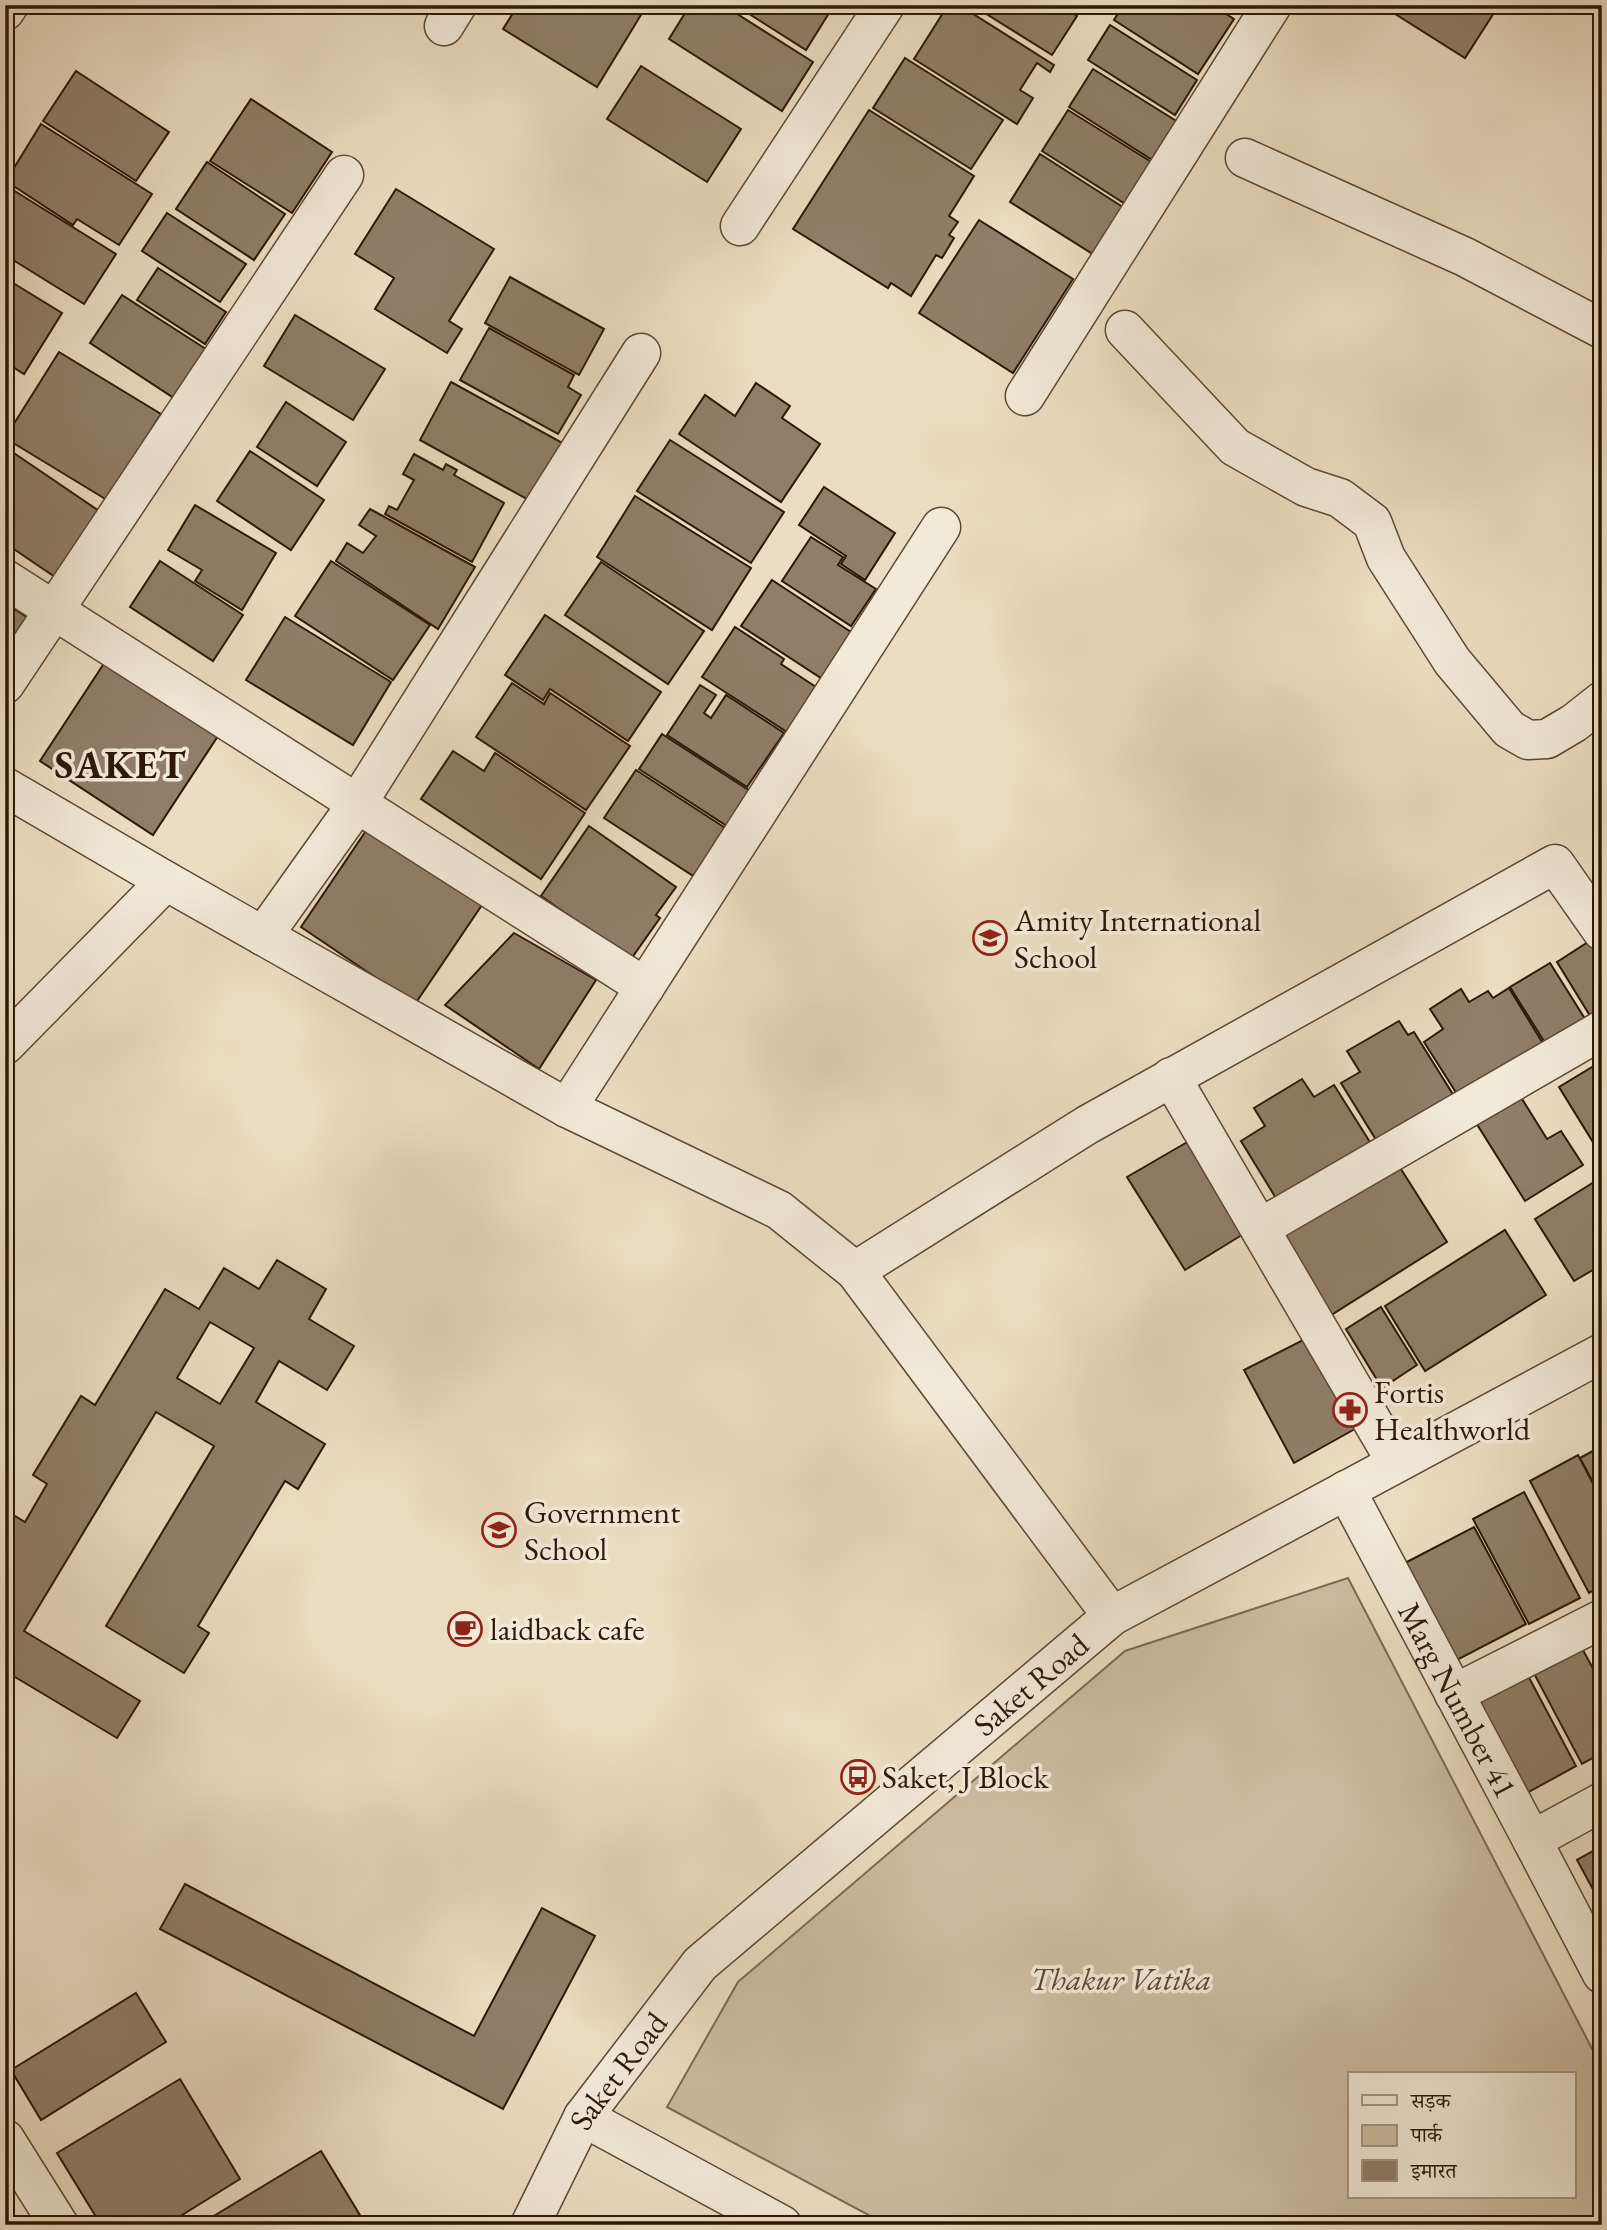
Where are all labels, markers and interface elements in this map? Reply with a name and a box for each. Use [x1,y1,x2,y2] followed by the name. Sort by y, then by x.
[55,740,187,789] district label: SAKET
[1013,899,1261,978] place label: Amity International School
[971,919,1009,957] school or university icon: Amity International School
[1374,1371,1531,1450] place label: Fortis Healthworld
[1331,1391,1369,1429] pharmacy icon: Fortis Healthworld
[524,1491,680,1570] place label: Government School
[480,1511,518,1549] school or university icon: Government School
[1388,1595,1527,1805] street label: Marg Number 41
[490,1608,645,1650] place label: laidback cafe
[446,1610,484,1648] cafe icon: laidback cafe
[964,1623,1098,1745] street label: Saket Road
[882,1756,1050,1798] place label: Saket, J Block
[839,1758,877,1796] bus stop icon: Saket, J Block
[1031,1958,1211,2000] park label: Thakur Vatika
[559,2003,677,2137] street label: Saket Road
[1348,2072,1576,2198] legend
[1410,2087,1451,2114] text: सड़क
[1410,2121,1443,2148] text: पार्क
[1410,2157,1458,2184] text: इमारत

